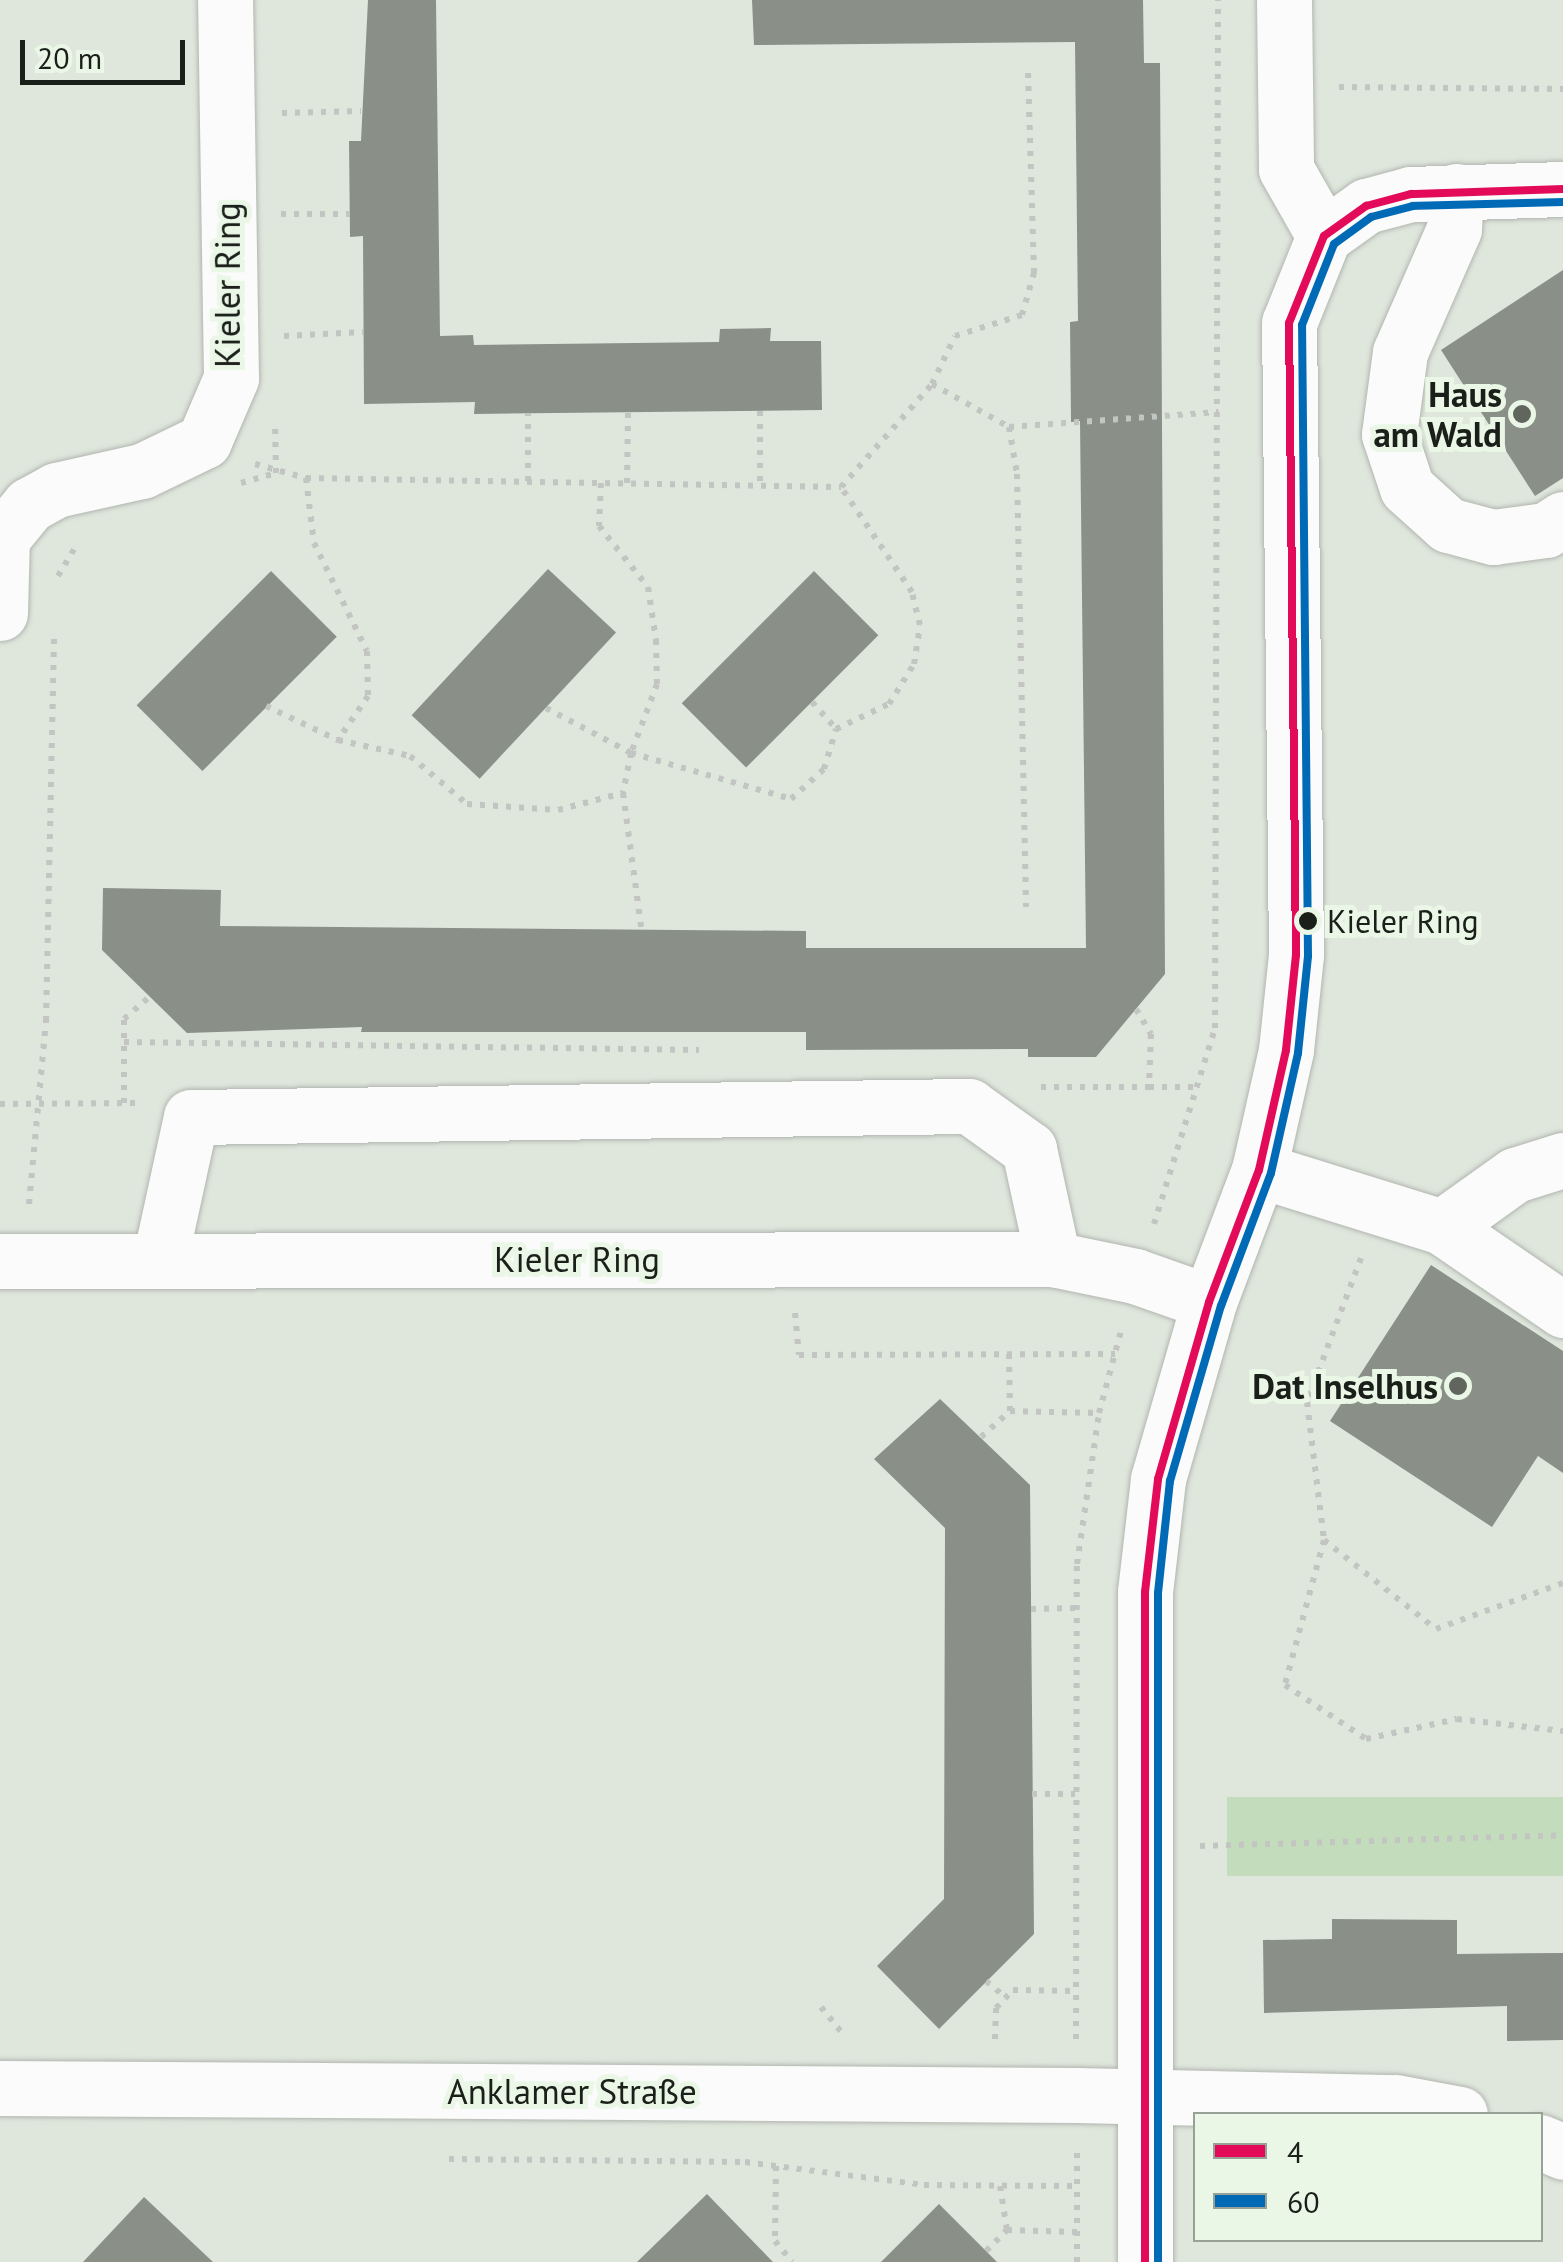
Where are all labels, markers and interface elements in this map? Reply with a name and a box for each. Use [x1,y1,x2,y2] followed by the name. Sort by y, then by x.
[25,20,190,82] scale bar
[37,38,102,77] text: 20 m
[206,202,248,368] street label: Kieler Ring
[1373,373,1502,455] place label: Haus am Wald
[1511,403,1533,425] marker: Haus am Wald
[1327,902,1479,940] place label: Kieler Ring
[1298,911,1318,931] marker: Kieler Ring
[494,1238,660,1280] street label: Kieler Ring
[1252,1365,1438,1407] place label: Dat Inselhus
[1447,1375,1469,1397] marker: Dat Inselhus
[447,2070,697,2112] street label: Anklamer Straße
[1193,2112,1543,2242] legend
[1287,2132,1303,2171] text: 4
[1287,2182,1320,2221] text: 60

